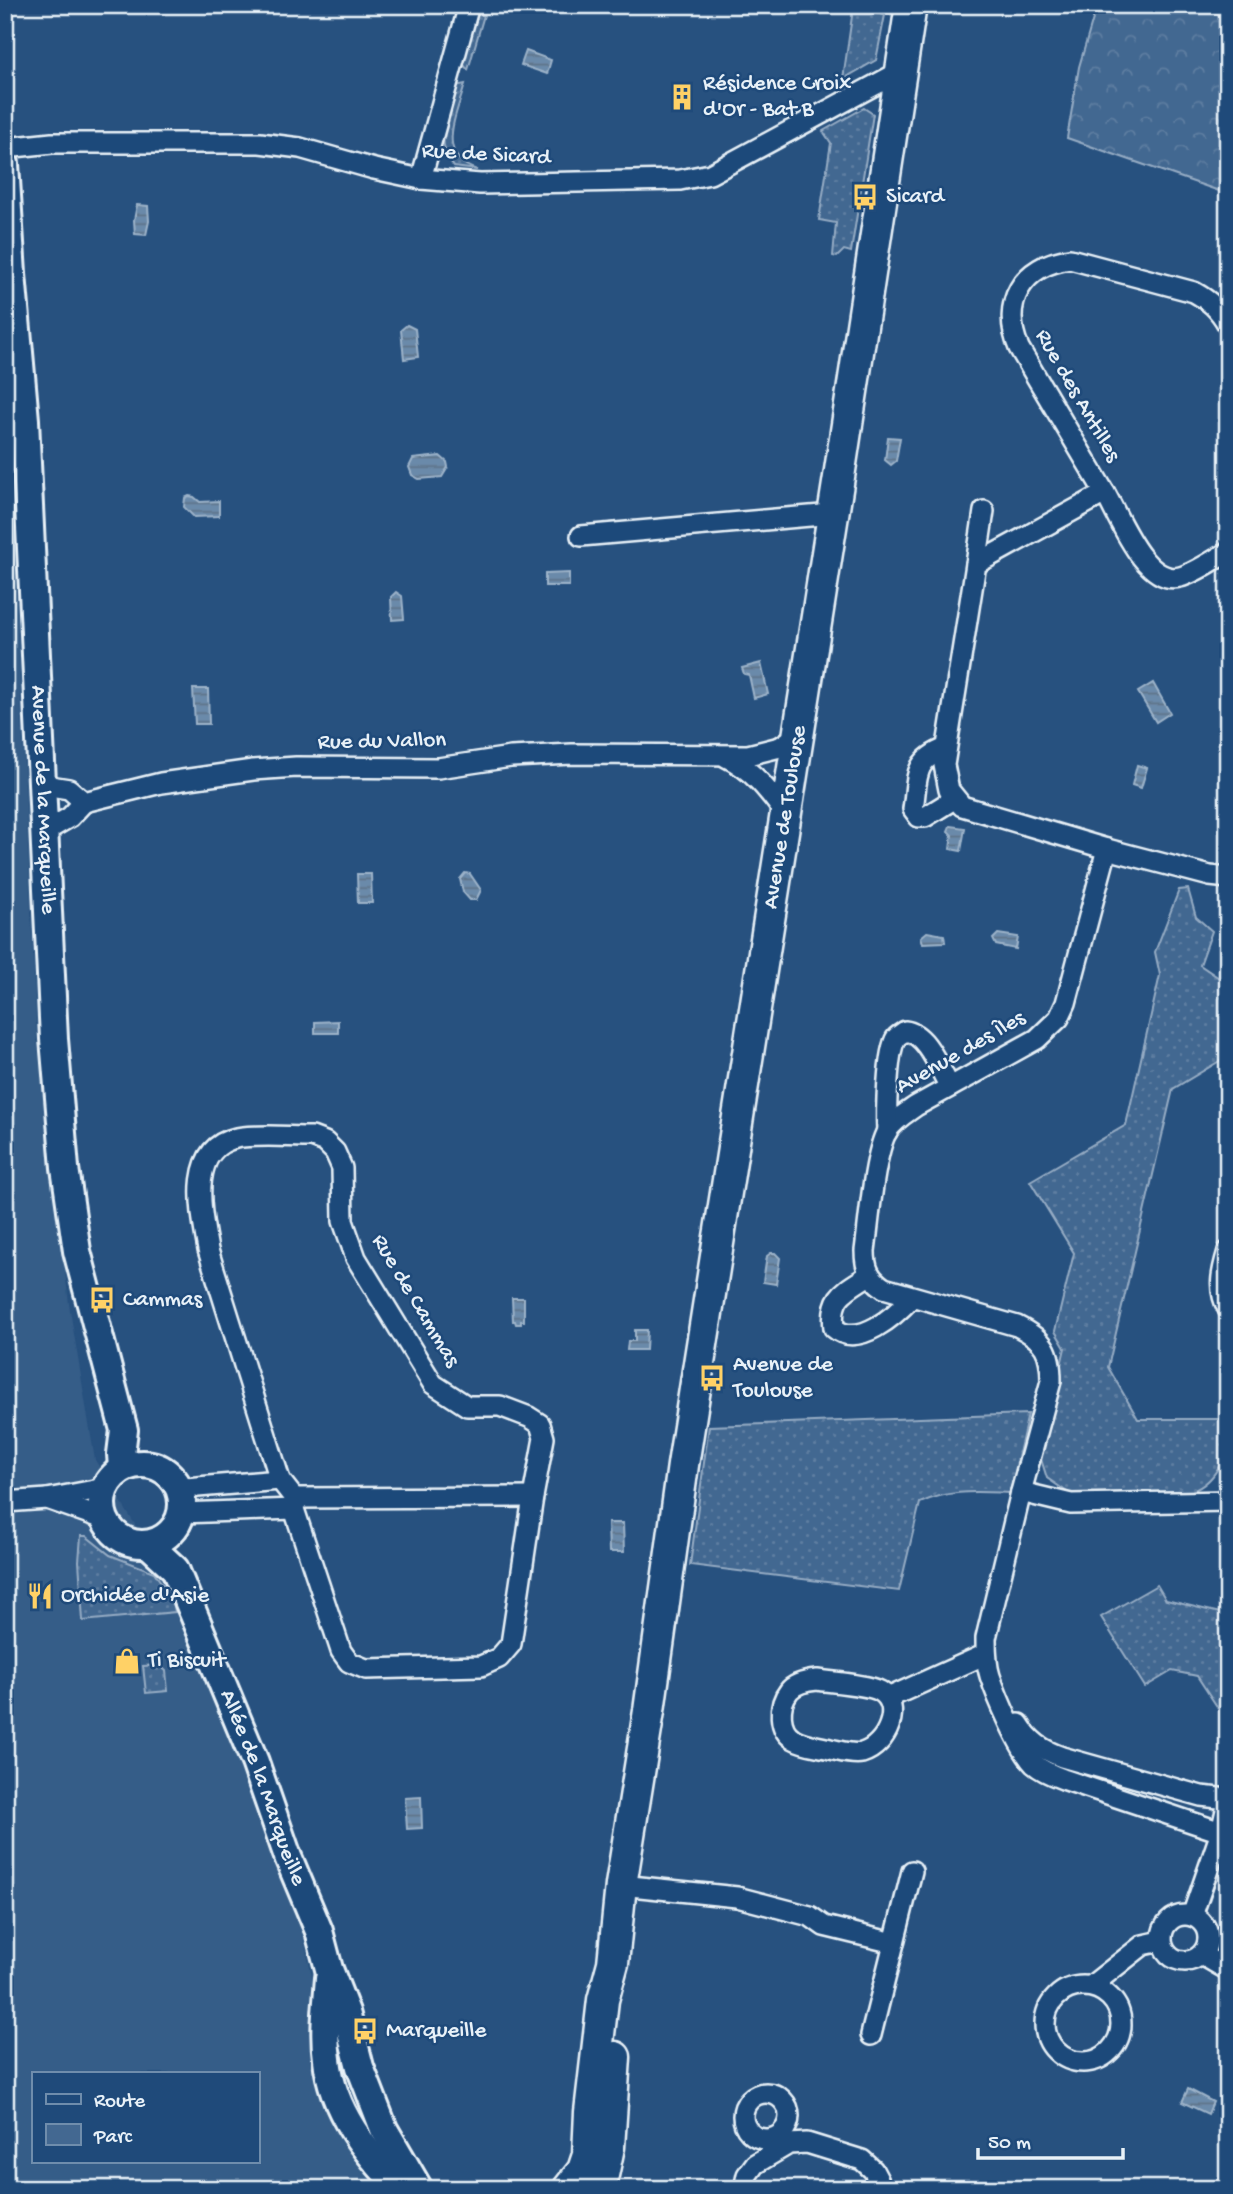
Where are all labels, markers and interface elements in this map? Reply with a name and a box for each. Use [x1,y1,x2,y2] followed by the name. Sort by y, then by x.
[703,71,851,124] place label: Résidence Croix d'Or - Bat B
[667,82,697,112] building icon: Résidence Croix d'Or - Bat B
[421,138,553,172] street label: Rue de Sicard
[850,182,880,212] bus stop icon: Sicard
[886,184,945,211] place label: Sicard
[1028,325,1126,468] street label: Rue des Antilles
[24,685,62,916] street label: Avenue de la Marqueille
[758,722,813,911] street label: Avenue de Toulouse
[318,727,447,757] street label: Rue du Vallon
[892,1005,1031,1101] street label: Avenue des Îles
[365,1230,465,1373] street label: Rue de Cammas
[87,1285,117,1315] bus stop icon: Cammas
[123,1287,203,1314] place label: Cammas
[731,1352,834,1405] place label: Avenue de Toulouse
[697,1363,727,1393] bus stop icon: Avenue de Toulouse
[25,1581,55,1611] restaurant icon: Orchidée d'Asie
[61,1583,210,1610] place label: Orchidée d'Asie
[112,1646,142,1676] shop icon: Ti Biscuit
[146,1648,227,1675] place label: Ti Biscuit
[213,1686,312,1891] street label: Allée de la Marqueille
[350,2016,380,2046] bus stop icon: Marqueille
[386,2018,487,2045] place label: Marqueille
[32,2072,259,2162] legend
[94,2090,146,2115] text: Route
[978,2117,1123,2161] scale bar
[93,2126,133,2151] text: Parc
[988,2132,1031,2157] text: 50 m

